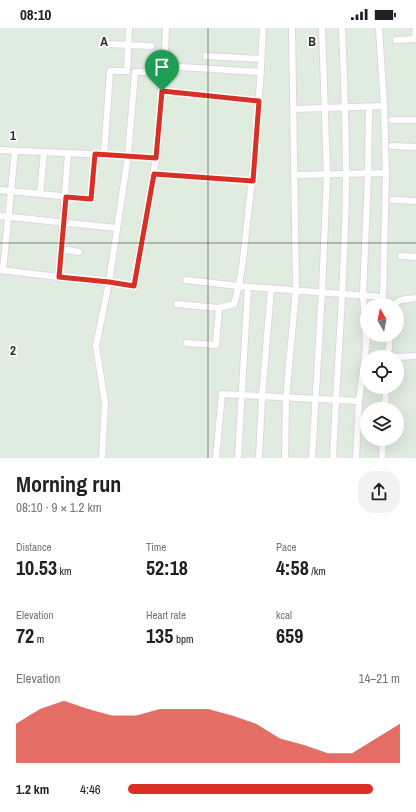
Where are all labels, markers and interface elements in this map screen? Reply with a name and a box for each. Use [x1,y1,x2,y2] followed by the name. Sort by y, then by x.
[20,4,51,25] text: 08:10
[100,33,108,50] text: A
[308,33,316,50] text: B
[145,50,179,91] pin
[151,56,173,78] icon: arrive
[10,127,16,144] text: 1
[360,298,404,342] north arrow
[360,298,404,446] map controls
[10,342,16,359] text: 2
[360,350,404,394] button: locate
[360,402,404,446] button: layers
[16,469,121,499] text: Morning run
[358,471,400,513] button: share
[16,499,102,516] text: 08:10 · 9 × 1.2 km
[16,540,52,554] text: Distance
[146,540,166,554] text: Time
[276,540,297,554] text: Pace
[16,554,57,581] text: 10.53
[146,554,188,581] text: 52:18
[276,554,309,581] text: 4:58
[57,564,72,578] text: km
[309,564,326,578] text: /km
[16,608,54,622] text: Elevation
[146,608,186,622] text: Heart rate
[276,608,292,622] text: kcal
[16,622,34,649] text: 72
[146,622,173,649] text: 135
[276,622,303,649] text: 659
[34,632,44,646] text: m
[173,632,193,646] text: bpm
[16,670,60,687] text: Elevation
[359,670,400,687] text: 14–21 m
[16,781,49,798] text: 1.2 km
[80,781,101,798] text: 4:46

